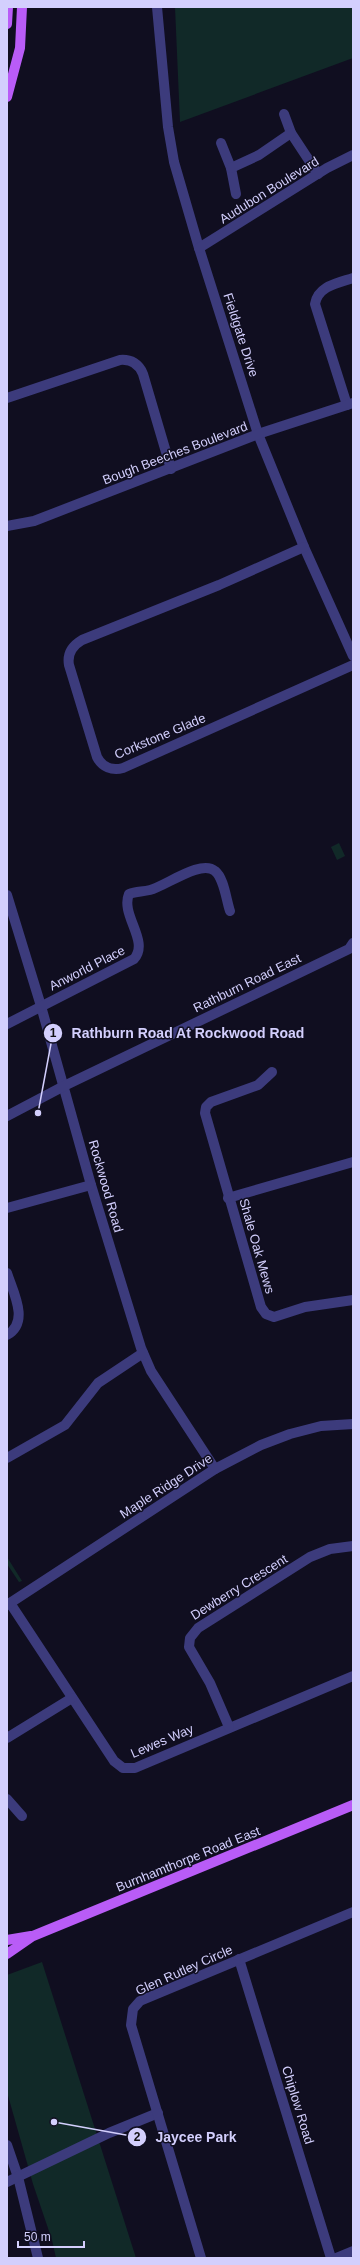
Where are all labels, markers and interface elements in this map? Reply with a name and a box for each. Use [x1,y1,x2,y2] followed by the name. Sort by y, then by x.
[217,153,321,227] street label: Audubon Boulevard
[220,291,262,379] street label: Fieldgate Drive
[100,418,250,488] street label: Bough Beeches Boulevard
[112,710,208,762] street label: Corkstone Glade
[47,942,127,994] street label: Anworld Place
[191,950,304,1016] street label: Rathburn Road East
[43,1020,313,1046] callout: Rathburn Road At Rockwood Road
[72,1025,304,1041] text: Rathburn Road At Rockwood Road
[50,1026,57,1040] text: 1
[86,1138,126,1234] street label: Rockwood Road
[236,1197,278,1296] street label: Shale Oak Mews
[117,1451,215,1521] street label: Maple Ridge Drive
[188,1551,290,1623] street label: Dewberry Crescent
[128,1721,196,1761] street label: Lewes Way
[114,1823,263,1895] street label: Burnhamthorpe Road East
[133,1942,235,1998] street label: Glen Rutley Circle
[279,2064,317,2146] street label: Chiplow Road
[127,2124,244,2150] callout: Jaycee Park
[156,2129,237,2145] text: Jaycee Park
[134,2130,141,2144] text: 2
[18,2223,84,2249] scale bar
[24,2230,51,2244] text: 50 m

